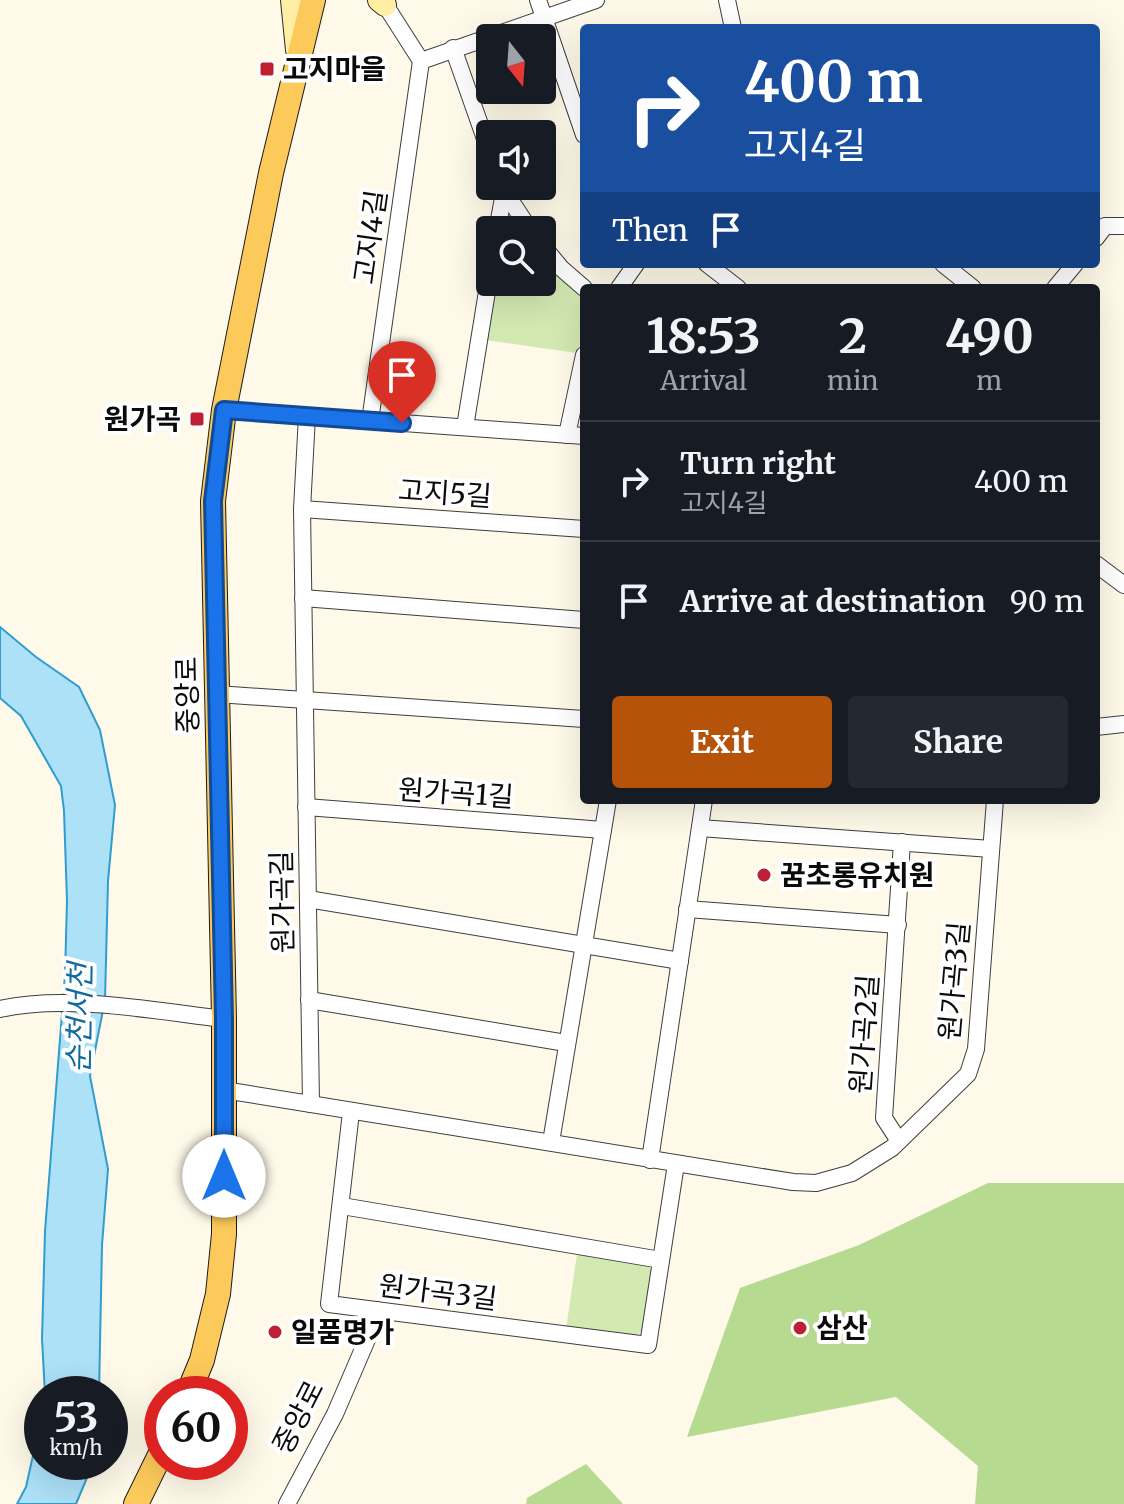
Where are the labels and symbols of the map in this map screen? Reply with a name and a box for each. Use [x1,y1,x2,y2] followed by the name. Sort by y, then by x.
[476,24,556,104] north arrow
[283,51,386,87] place label: 고지마을
[258,60,276,78] marker: 고지마을
[346,188,394,286] street label: 고지4길
[368,341,436,423] pin
[104,401,181,437] place label: 원가곡
[188,410,206,428] marker: 원가곡
[397,472,493,514] street label: 고지5길
[168,656,206,734] street label: 중앙로
[397,771,515,815] street label: 원가곡1길
[263,850,301,954] street label: 원가곡길
[780,857,935,893] place label: 꿈초롱유치원
[755,866,773,884] marker: 꿈초롱유치원
[931,920,977,1042] street label: 원가곡3길
[59,959,99,1074] water label: 순천서천
[842,973,886,1095] street label: 원가곡2길
[182,1134,266,1218] position arrow
[377,1267,499,1317] street label: 원가곡3길
[816,1310,868,1346] place label: 삼산
[291,1314,394,1350] place label: 일품명가
[791,1319,809,1337] marker: 삼산
[266,1323,284,1341] marker: 일품명가
[264,1374,332,1460] street label: 중앙로
[144,1376,248,1480] speed limit sign: 60

